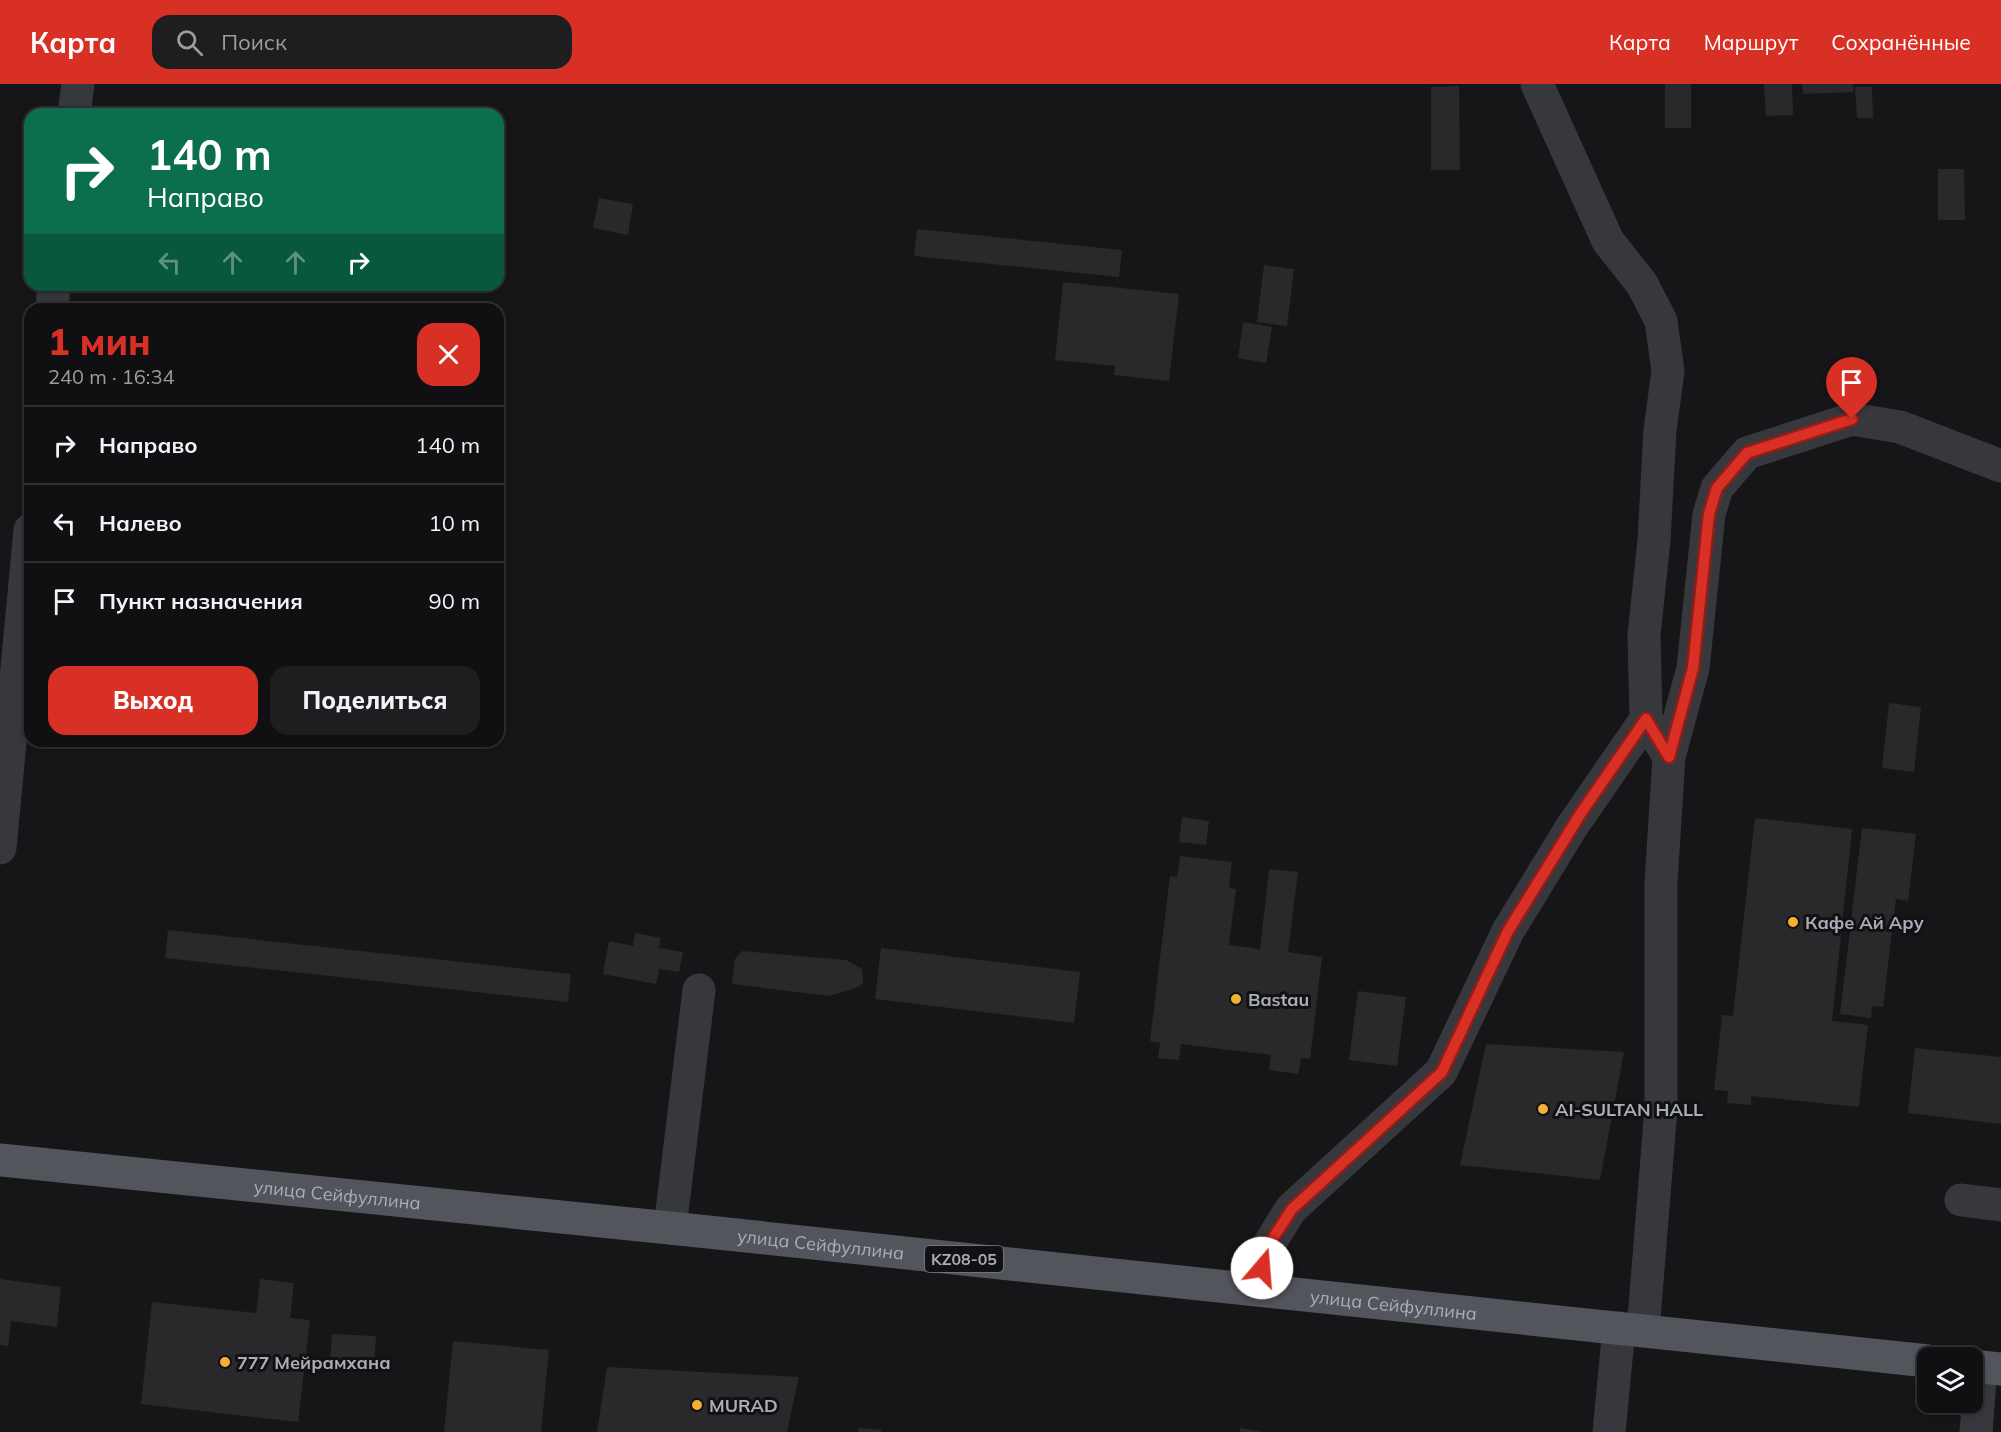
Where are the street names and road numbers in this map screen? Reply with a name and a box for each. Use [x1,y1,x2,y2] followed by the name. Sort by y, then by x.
[253,1174,422,1214] street label: улица Сейфуллина
[736,1224,905,1264] street label: улица Сейфуллина
[925,1246,1003,1272] road number: KZ08-05
[1309,1284,1478,1325] street label: улица Сейфуллина

